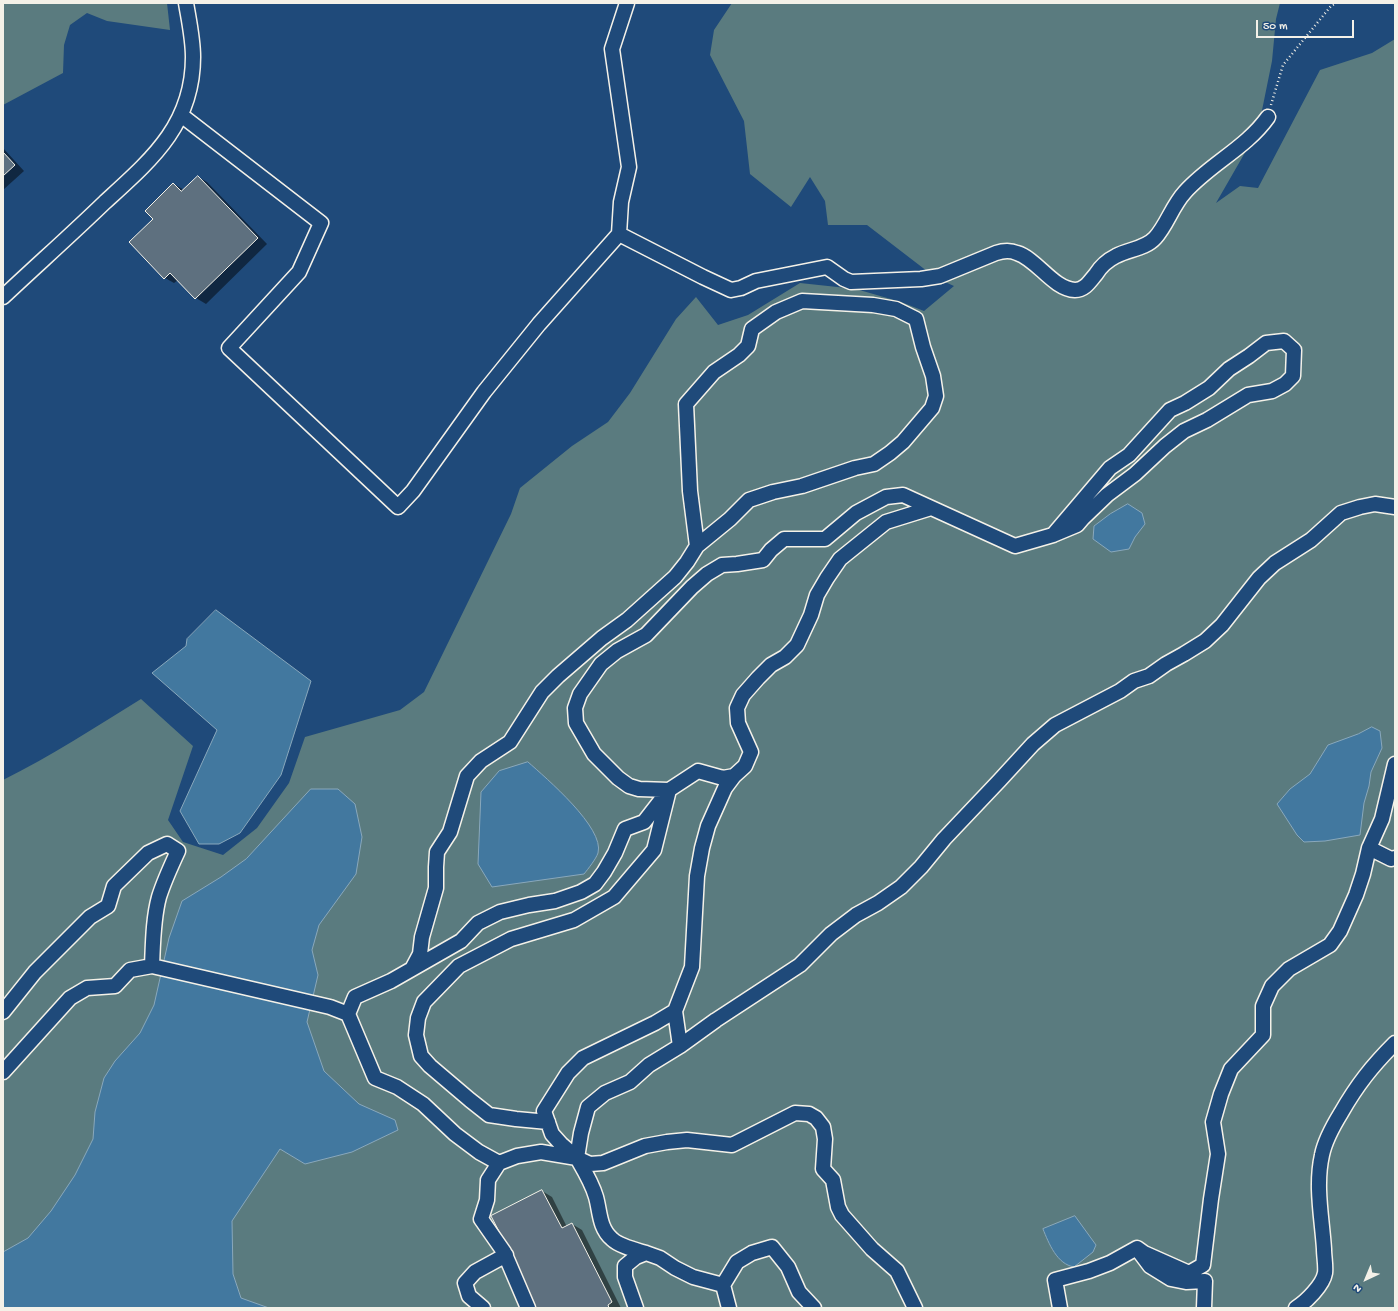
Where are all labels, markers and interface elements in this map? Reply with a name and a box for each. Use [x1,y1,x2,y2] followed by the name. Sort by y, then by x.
[1258,12,1356,38] scale bar
[1263,20,1288,34] text: 50 m
[1346,1259,1386,1299] north arrow
[1351,1281,1364,1294] text: N

